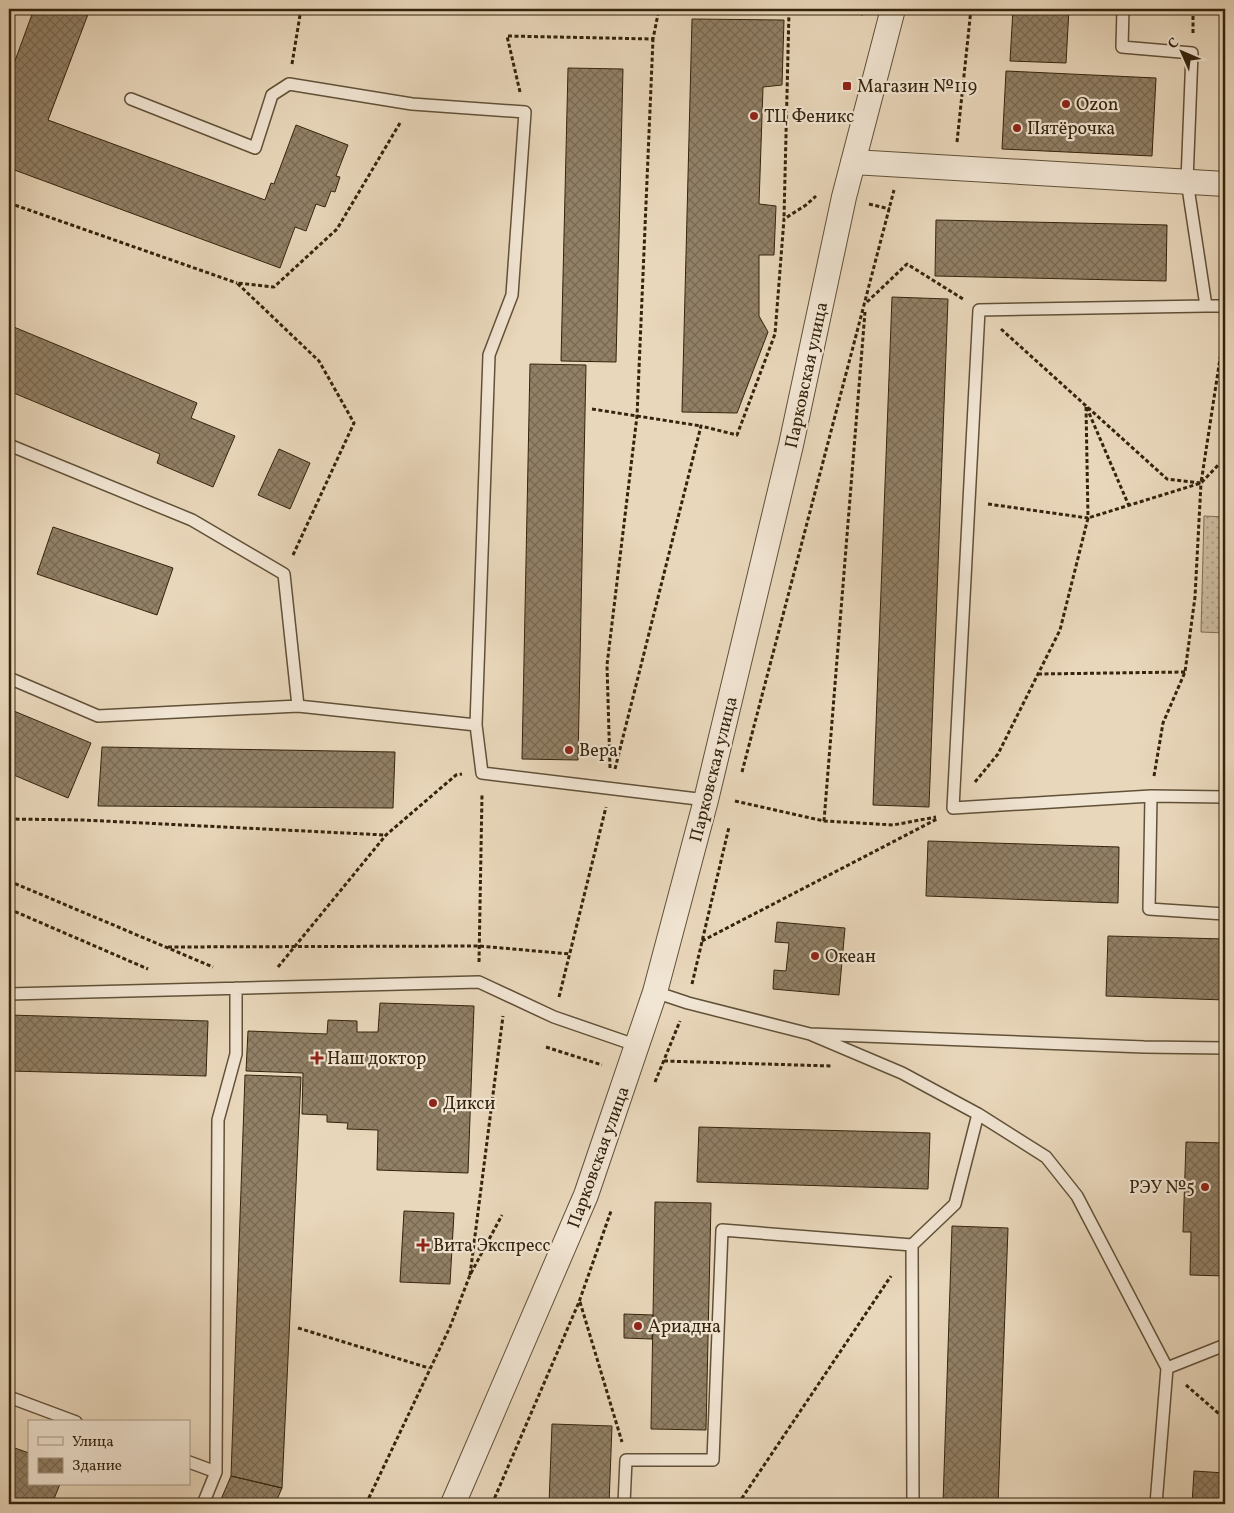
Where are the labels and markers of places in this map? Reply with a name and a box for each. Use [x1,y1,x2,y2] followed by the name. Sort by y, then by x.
[857,75,977,100] place label: Магазин №119
[841,80,853,92] marker: Магазин №119
[1076,93,1119,118] place label: Ozon
[1060,98,1072,110] marker: Ozon
[764,105,854,130] place label: ТЦ Феникс
[748,110,760,122] marker: ТЦ Феникс
[1027,117,1115,142] place label: Пятёрочка
[1011,122,1023,134] marker: Пятёрочка
[579,739,618,764] place label: Вера
[563,744,575,756] marker: Вера
[825,945,876,970] place label: Океан
[809,950,821,962] marker: Океан
[327,1047,426,1072] place label: Наш доктор
[311,1052,323,1064] marker: Наш доктор
[443,1092,495,1117] place label: Дикси
[427,1097,439,1109] marker: Дикси
[1129,1176,1195,1201] place label: РЭУ №5
[1199,1181,1211,1193] marker: РЭУ №5
[433,1234,551,1259] place label: Вита Экспресс
[417,1239,429,1251] marker: Вита Экспресс
[648,1315,721,1340] place label: Ариадна
[632,1320,644,1332] marker: Ариадна

